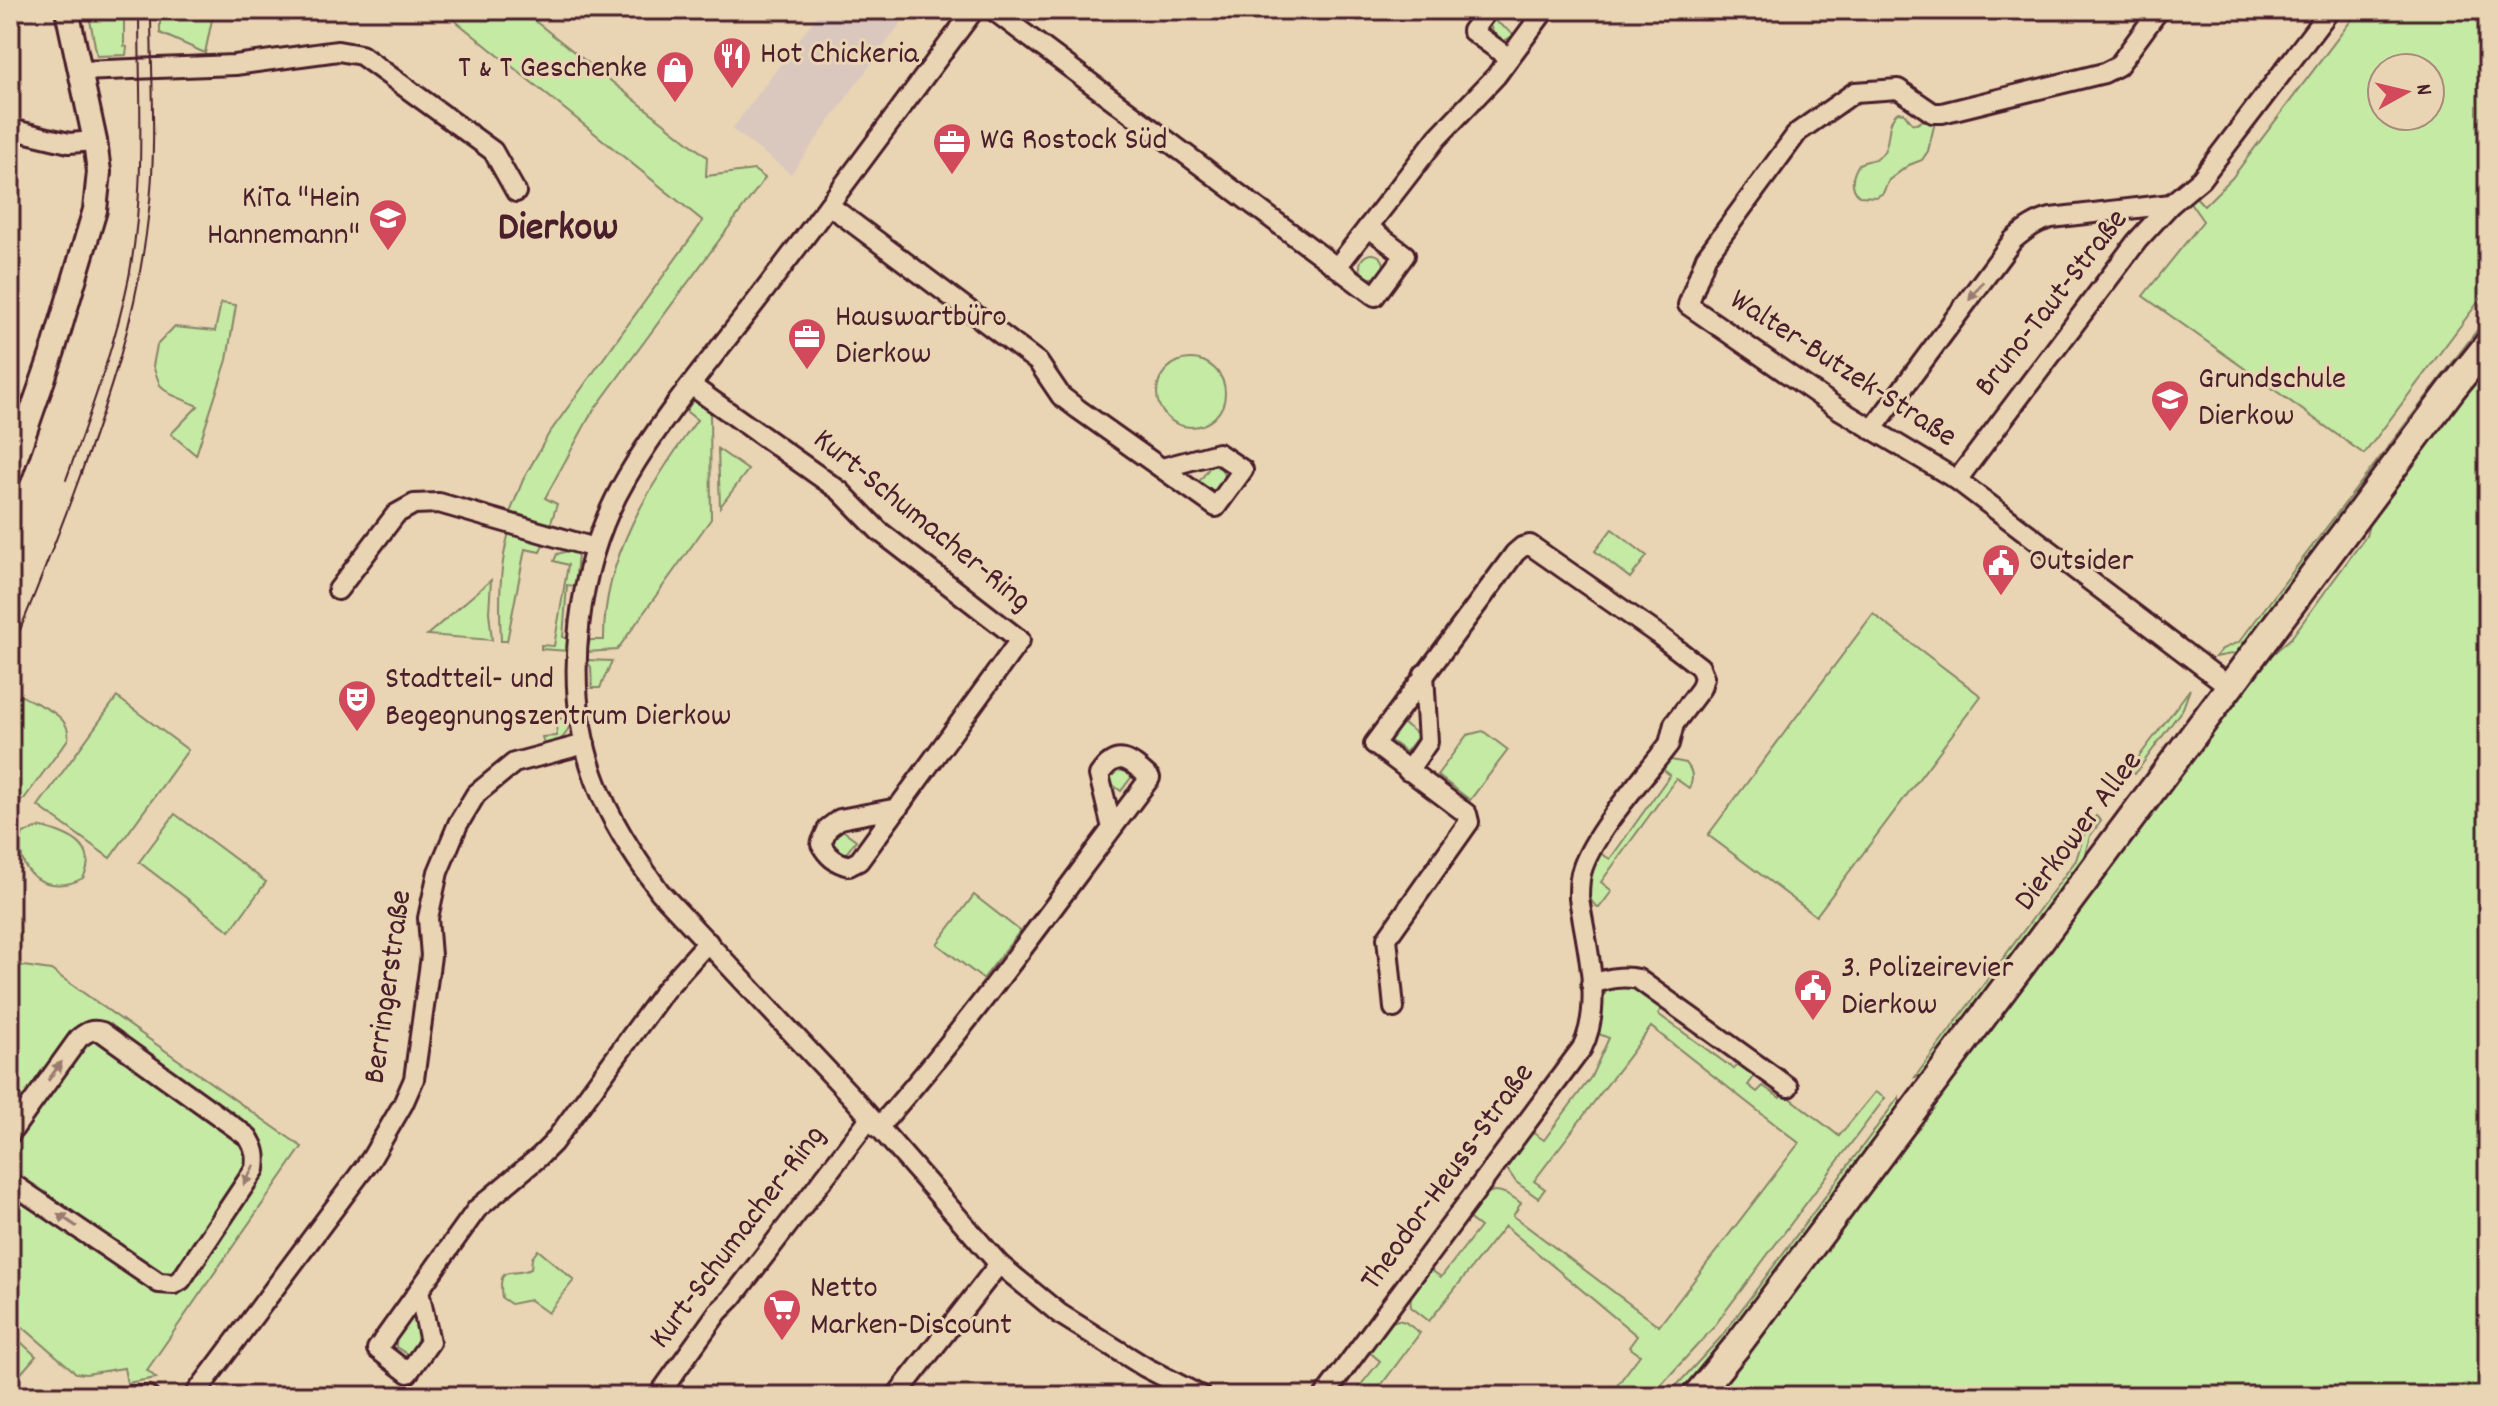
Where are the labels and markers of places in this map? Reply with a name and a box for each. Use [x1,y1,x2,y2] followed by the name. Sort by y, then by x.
[760,33,920,79] place label: Hot Chickeria
[711,35,753,90] restaurant icon: Hot Chickeria
[458,47,647,93] place label: T & T Geschenke
[654,49,696,104] shop icon: T & T Geschenke
[980,119,1167,165] place label: WG Rostock Süd
[931,121,973,176] office icon: WG Rostock Süd
[207,177,360,260] place label: KiTa "Hein Hannemann"
[367,197,409,252] school or university icon: KiTa "Hein Hannemann"
[835,296,1007,379] place label: Hauswartbüro Dierkow
[786,316,828,371] office icon: Hauswartbüro Dierkow
[2198,358,2346,441] place label: Grundschule Dierkow
[2149,378,2191,433] school or university icon: Grundschule Dierkow
[2029,540,2133,586] place label: Outsider
[1980,542,2022,597] public building icon: Outsider
[385,658,731,741] place label: Stadtteil- und Begegnungszentrum Dierkow
[336,678,378,733] theatre icon: Stadtteil- und Begegnungszentrum Dierkow
[1841,947,2013,1030] place label: 3. Polizeirevier Dierkow
[1792,967,1834,1022] public building icon: 3. Polizeirevier Dierkow
[810,1267,1012,1350] place label: Netto Marken-Discount
[761,1287,803,1342] supermarket icon: Netto Marken-Discount

